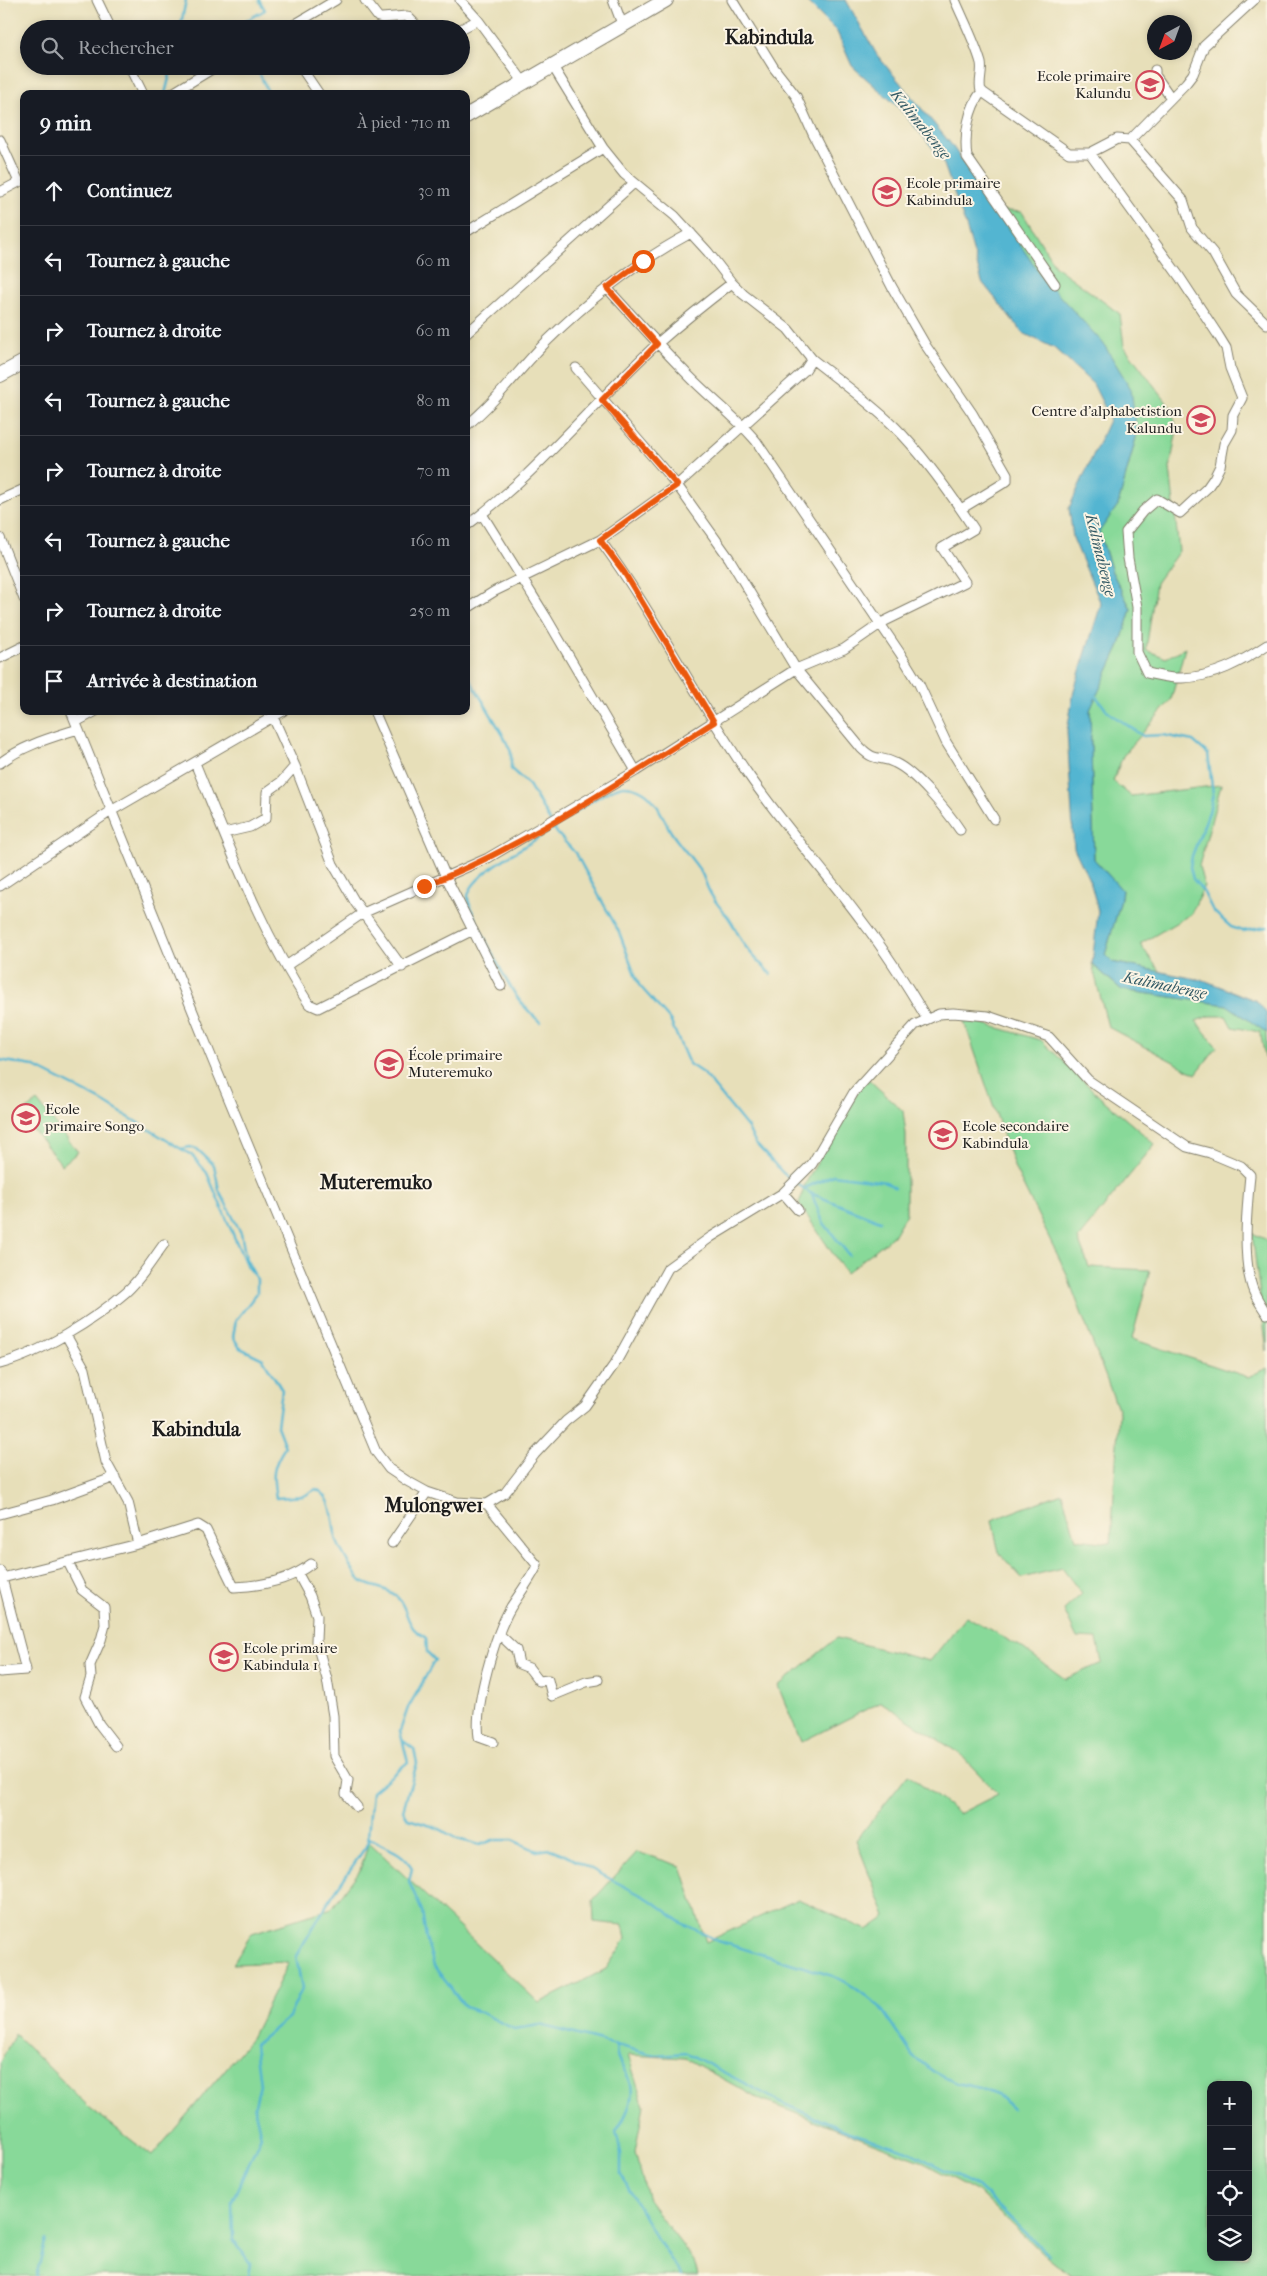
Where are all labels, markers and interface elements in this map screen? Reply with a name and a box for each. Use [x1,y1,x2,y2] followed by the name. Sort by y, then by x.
[1147,15,1192,60] north arrow
[20,20,470,75] search box
[725,26,814,49] district label: Kabindula
[38,34,66,62] icon: search
[78,37,174,59] text: Rechercher
[1037,67,1132,102] place label: Ecole primaire Kalundu
[1135,70,1165,100] school or university icon: Ecole primaire Kalundu
[886,84,955,163] water label: Kalimabenge
[40,111,91,135] text: 9 min
[357,113,450,132] text: À pied · 710 m
[906,174,1001,209] place label: Ecole primaire Kabindula
[40,177,68,205] icon: ahead
[872,177,902,207] school or university icon: Ecole primaire Kabindula
[87,180,172,202] text: Continuez
[418,181,450,200] text: 30 m
[40,247,68,275] icon: left
[87,250,230,272] text: Tournez à gauche
[632,250,655,273] route start
[416,251,450,270] text: 60 m
[40,317,68,345] icon: right
[87,320,221,342] text: Tournez à droite
[416,321,450,340] text: 60 m
[40,387,68,415] icon: left
[87,390,230,412] text: Tournez à gauche
[416,391,450,410] text: 80 m
[1031,402,1183,437] place label: Centre d'alphabetistion Kalundu
[1186,405,1216,435] school or university icon: Centre d'alphabetistion Kalundu
[40,457,68,485] icon: right
[87,460,221,482] text: Tournez à droite
[417,461,450,480] text: 70 m
[1081,511,1121,599] water label: Kalimabenge
[40,527,68,555] icon: left
[87,530,230,552] text: Tournez à gauche
[410,531,450,550] text: 160 m
[40,597,68,625] icon: right
[87,600,221,622] text: Tournez à droite
[409,601,450,620] text: 250 m
[40,667,68,695] icon: arrive
[87,670,257,692] text: Arrivée à destination
[413,875,436,898] route end
[1121,967,1209,1003] water label: Kalimabenge
[408,1046,503,1081] place label: École primaire Muteremuko
[374,1049,404,1079] school or university icon: École primaire Muteremuko
[44,1100,145,1135] place label: Ecole primaire Songo
[11,1103,41,1133] school or university icon: Ecole primaire Songo
[962,1117,1069,1152] place label: Ecole secondaire Kabindula
[928,1120,958,1150] school or university icon: Ecole secondaire Kabindula
[319,1171,432,1194] district label: Muteremuko
[152,1418,241,1441] district label: Kabindula
[383,1494,484,1517] district label: Mulongwe1
[243,1639,338,1674] place label: Ecole primaire Kabindula 1
[209,1642,239,1672] school or university icon: Ecole primaire Kabindula 1
[1207,2081,1252,2261] map controls
[1207,2081,1252,2126] button: +
[1207,2126,1252,2171] button: −
[1207,2171,1252,2216] button: locate
[1207,2216,1252,2261] button: layers

